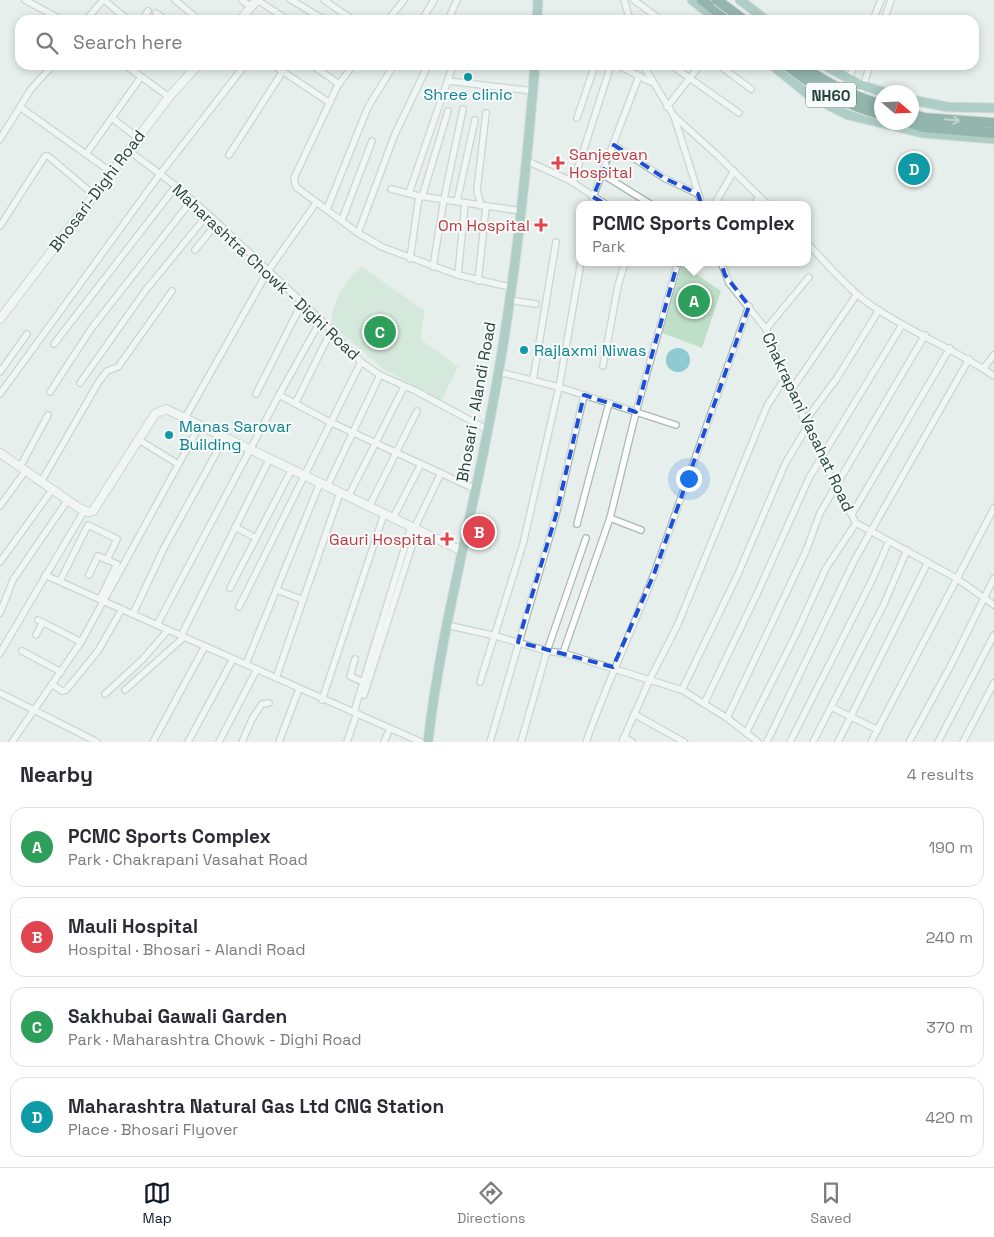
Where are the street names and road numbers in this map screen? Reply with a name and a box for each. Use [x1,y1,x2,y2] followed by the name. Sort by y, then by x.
[806,82,856,108] road number: NH60
[44,126,150,256] street label: Bhosari-Dighi Road
[168,179,364,365] street label: Maharashtra Chowk - Dighi Road
[452,320,500,484] street label: Bhosari - Alandi Road
[757,329,859,515] street label: Chakrapani Vasahat Road

